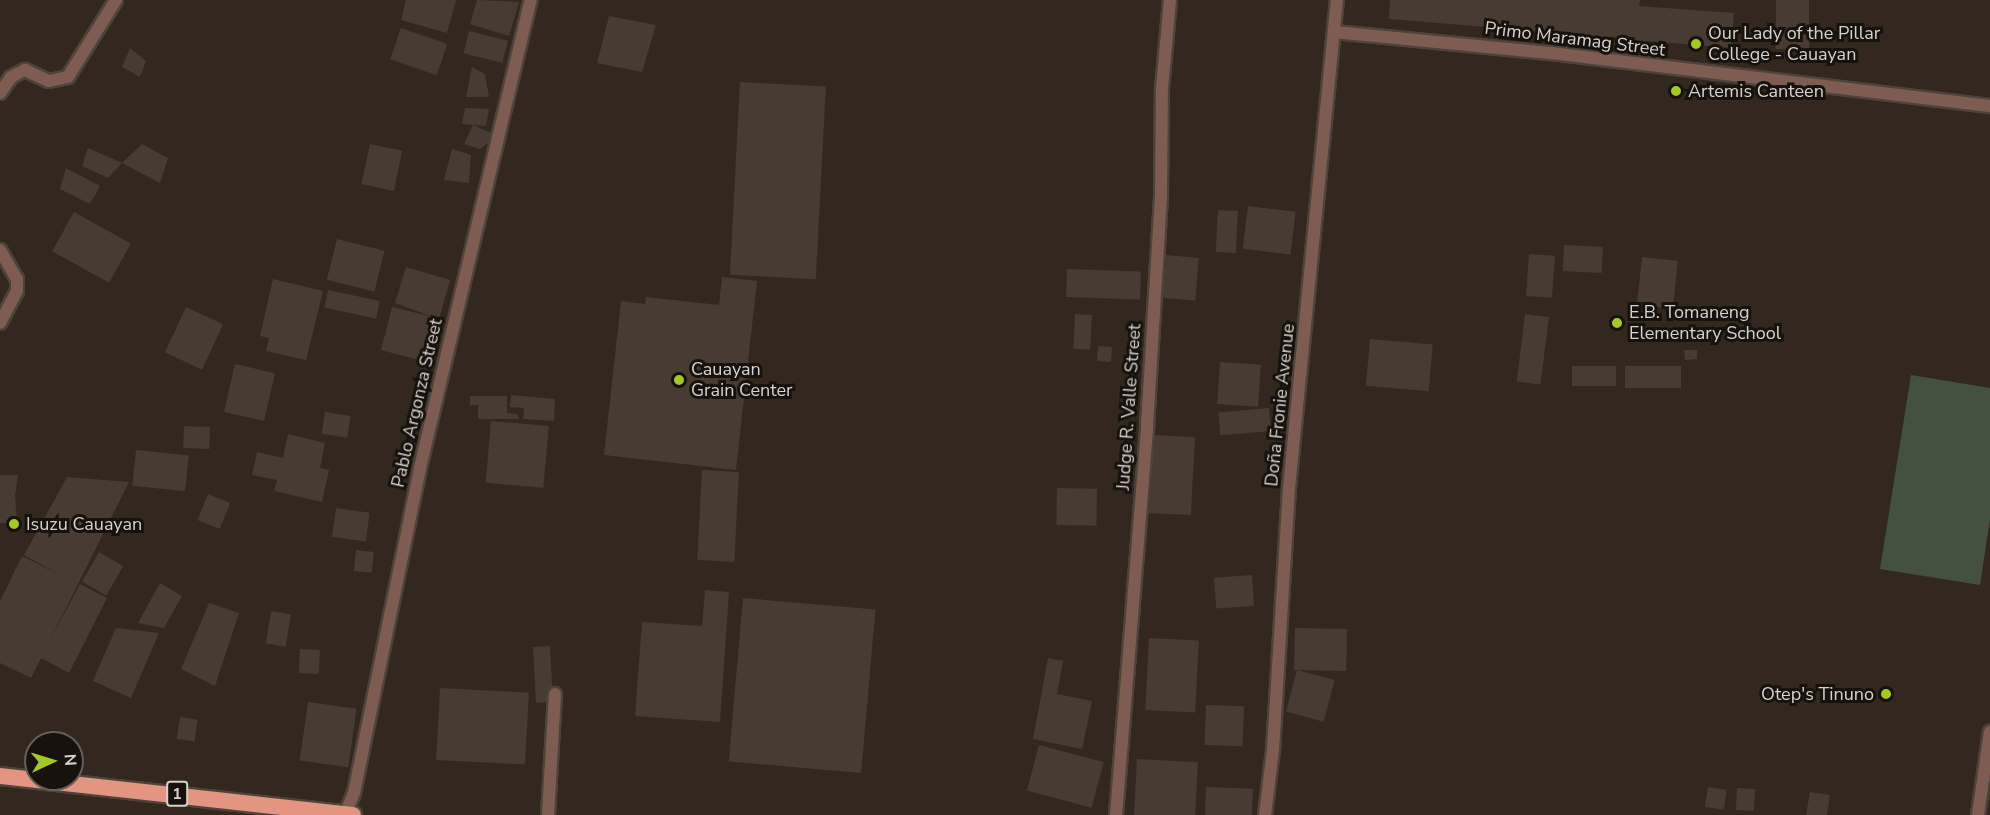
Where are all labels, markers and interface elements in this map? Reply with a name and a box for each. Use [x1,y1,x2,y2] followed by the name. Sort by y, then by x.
[1483,17,1667,61] street label: Primo Maramag Street
[1708,23,1880,66] place label: Our Lady of the Pillar College - Cauayan
[1689,37,1703,51] marker: Our Lady of the Pillar College - Cauayan
[1688,80,1824,102] place label: Artemis Canteen
[1669,84,1683,98] marker: Artemis Canteen
[1629,302,1781,344] place label: E.B. Tomaneng Elementary School
[387,316,447,490] street label: Pablo Argonza Street
[1610,316,1624,330] marker: E.B. Tomaneng Elementary School
[1112,323,1146,491] street label: Judge R. Valle Street
[1261,323,1299,487] street label: Doña Fronie Avenue
[691,359,793,401] place label: Cauayan Grain Center
[672,373,686,387] marker: Cauayan Grain Center
[26,513,142,535] place label: Isuzu Cauayan
[7,517,21,531] marker: Isuzu Cauayan
[1761,683,1874,705] place label: Otep's Tinuno
[1879,687,1893,701] marker: Otep's Tinuno
[24,731,84,791] north arrow
[59,753,81,767] text: N
[165,781,189,807] road number: 1

